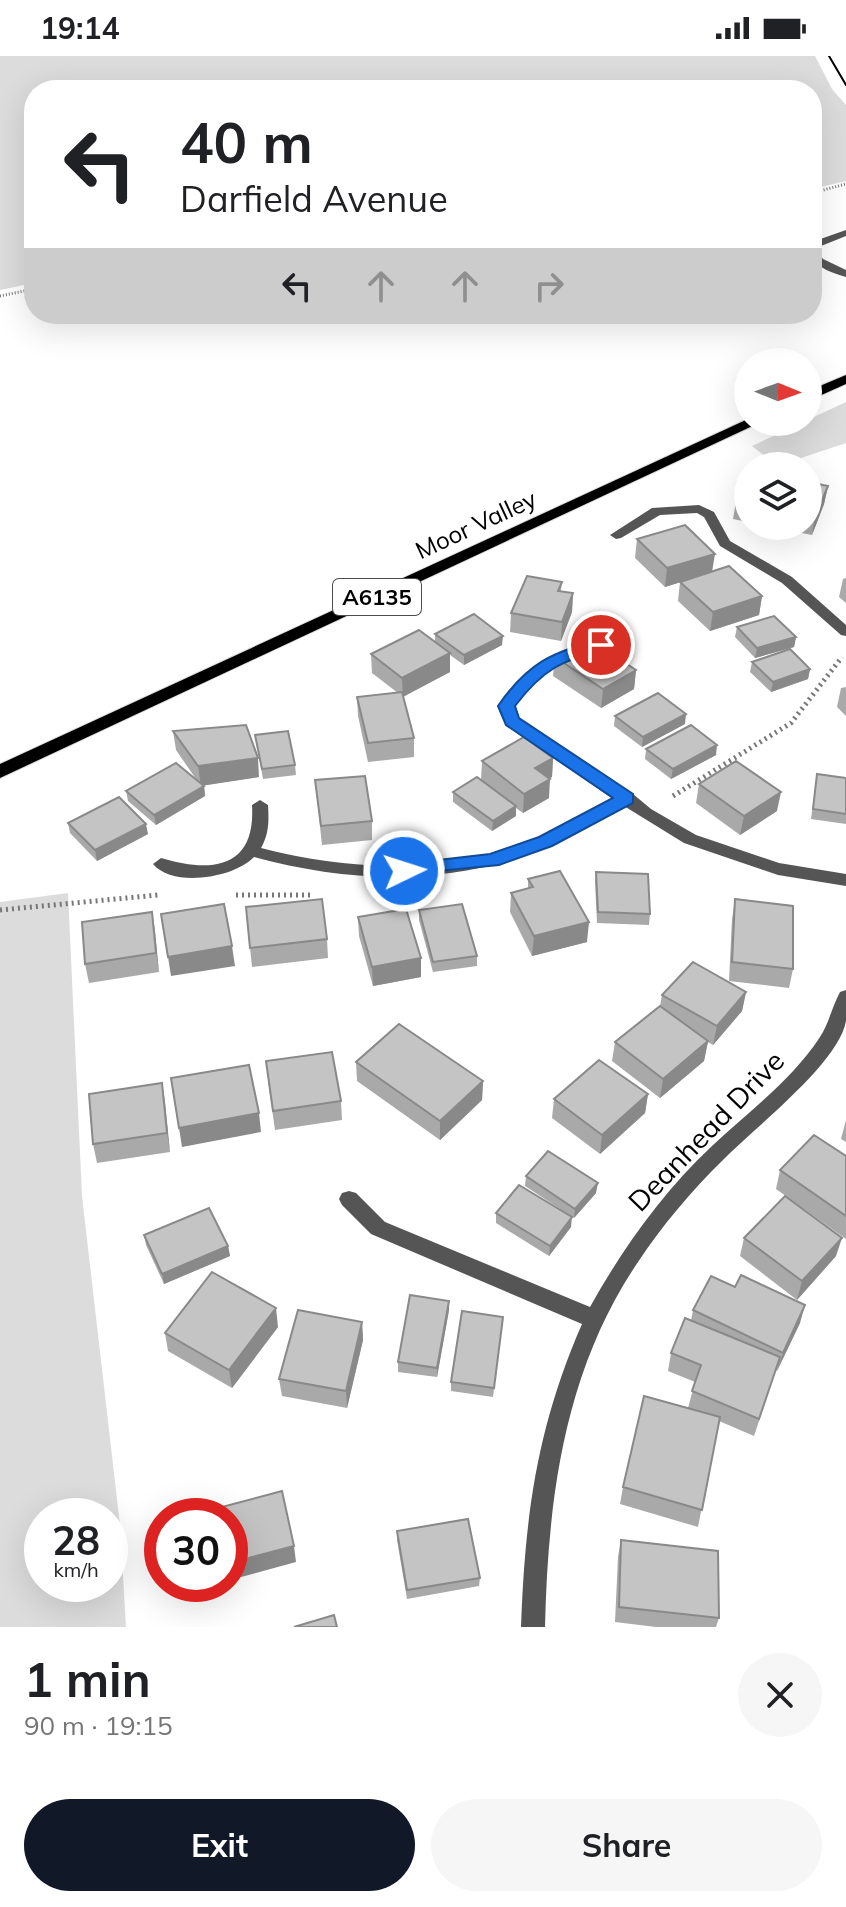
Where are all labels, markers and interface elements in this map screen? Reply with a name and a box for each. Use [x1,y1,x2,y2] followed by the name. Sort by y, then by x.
[40,9,119,47] text: 19:14
[180,107,313,177] text: 40 m
[48,112,152,216] icon: left
[180,176,448,221] text: Darfield Avenue
[275,264,319,308] icon: left
[359,264,403,308] icon: ahead
[443,264,487,308] icon: ahead
[527,264,571,308] icon: right
[734,348,822,436] north arrow
[734,348,822,540] map controls
[734,452,822,540] button: layers
[410,483,541,565] street label: Moor Valley
[333,579,421,615] road number: A6135
[567,611,635,679] pin
[579,623,623,667] icon: arrive
[362,829,446,913] position arrow
[620,1043,791,1218] street label: Deanhead Drive
[144,1498,248,1602] speed limit sign: 30
[52,1515,100,1565] text: 28
[53,1557,99,1582] text: km/h
[24,1649,151,1709] text: 1 min
[738,1653,822,1737] button: close
[24,1709,173,1742] text: 90 m · 19:15
[24,1799,415,1891] button: Exit
[431,1799,822,1891] button: Share

